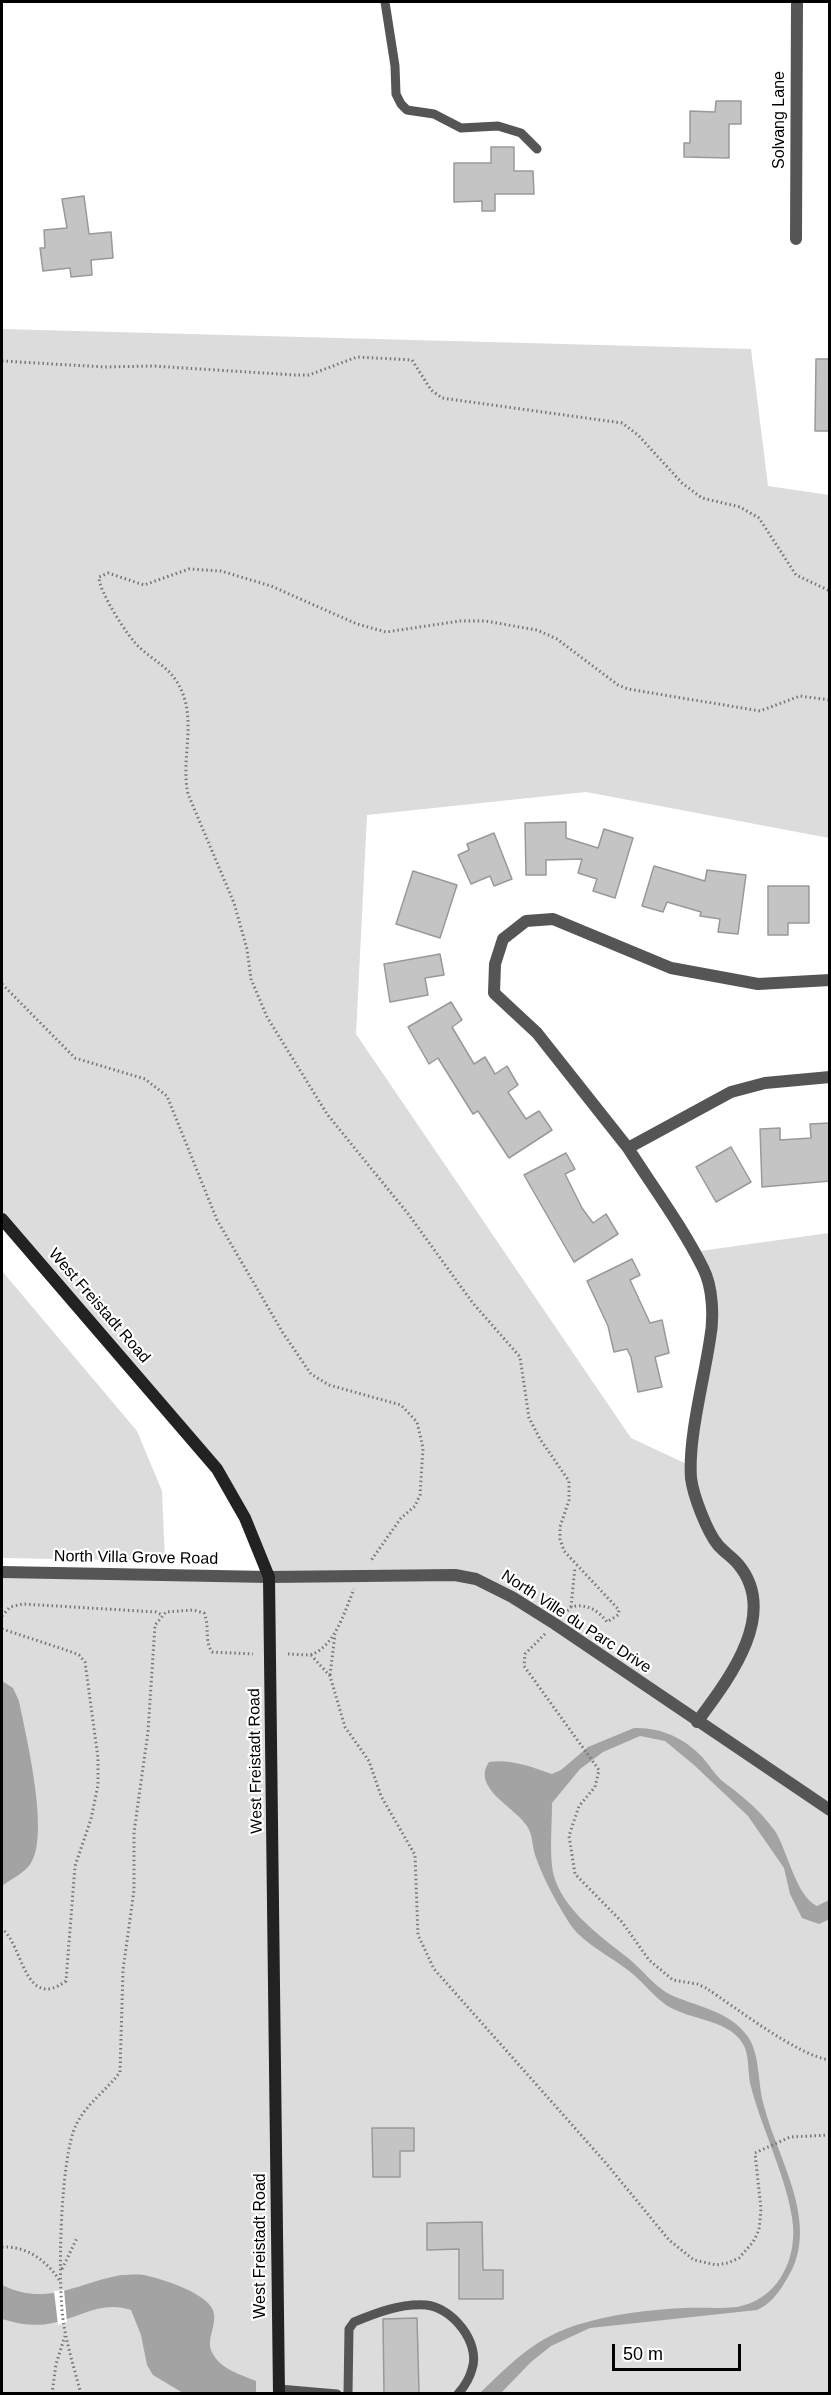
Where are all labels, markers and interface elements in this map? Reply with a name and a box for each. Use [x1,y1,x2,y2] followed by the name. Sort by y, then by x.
[770,71,790,169] street label: Solvang Lane
[44,1245,154,1367] street label: West Freistadt Road
[54,1547,218,1569] street label: North Villa Grove Road
[497,1566,655,1678] street label: North Ville du Parc Drive
[245,1688,267,1834] street label: West Freistadt Road
[251,2173,271,2319] street label: West Freistadt Road
[615,2332,744,2370] scale bar
[623,2344,663,2364] text: 50 m

